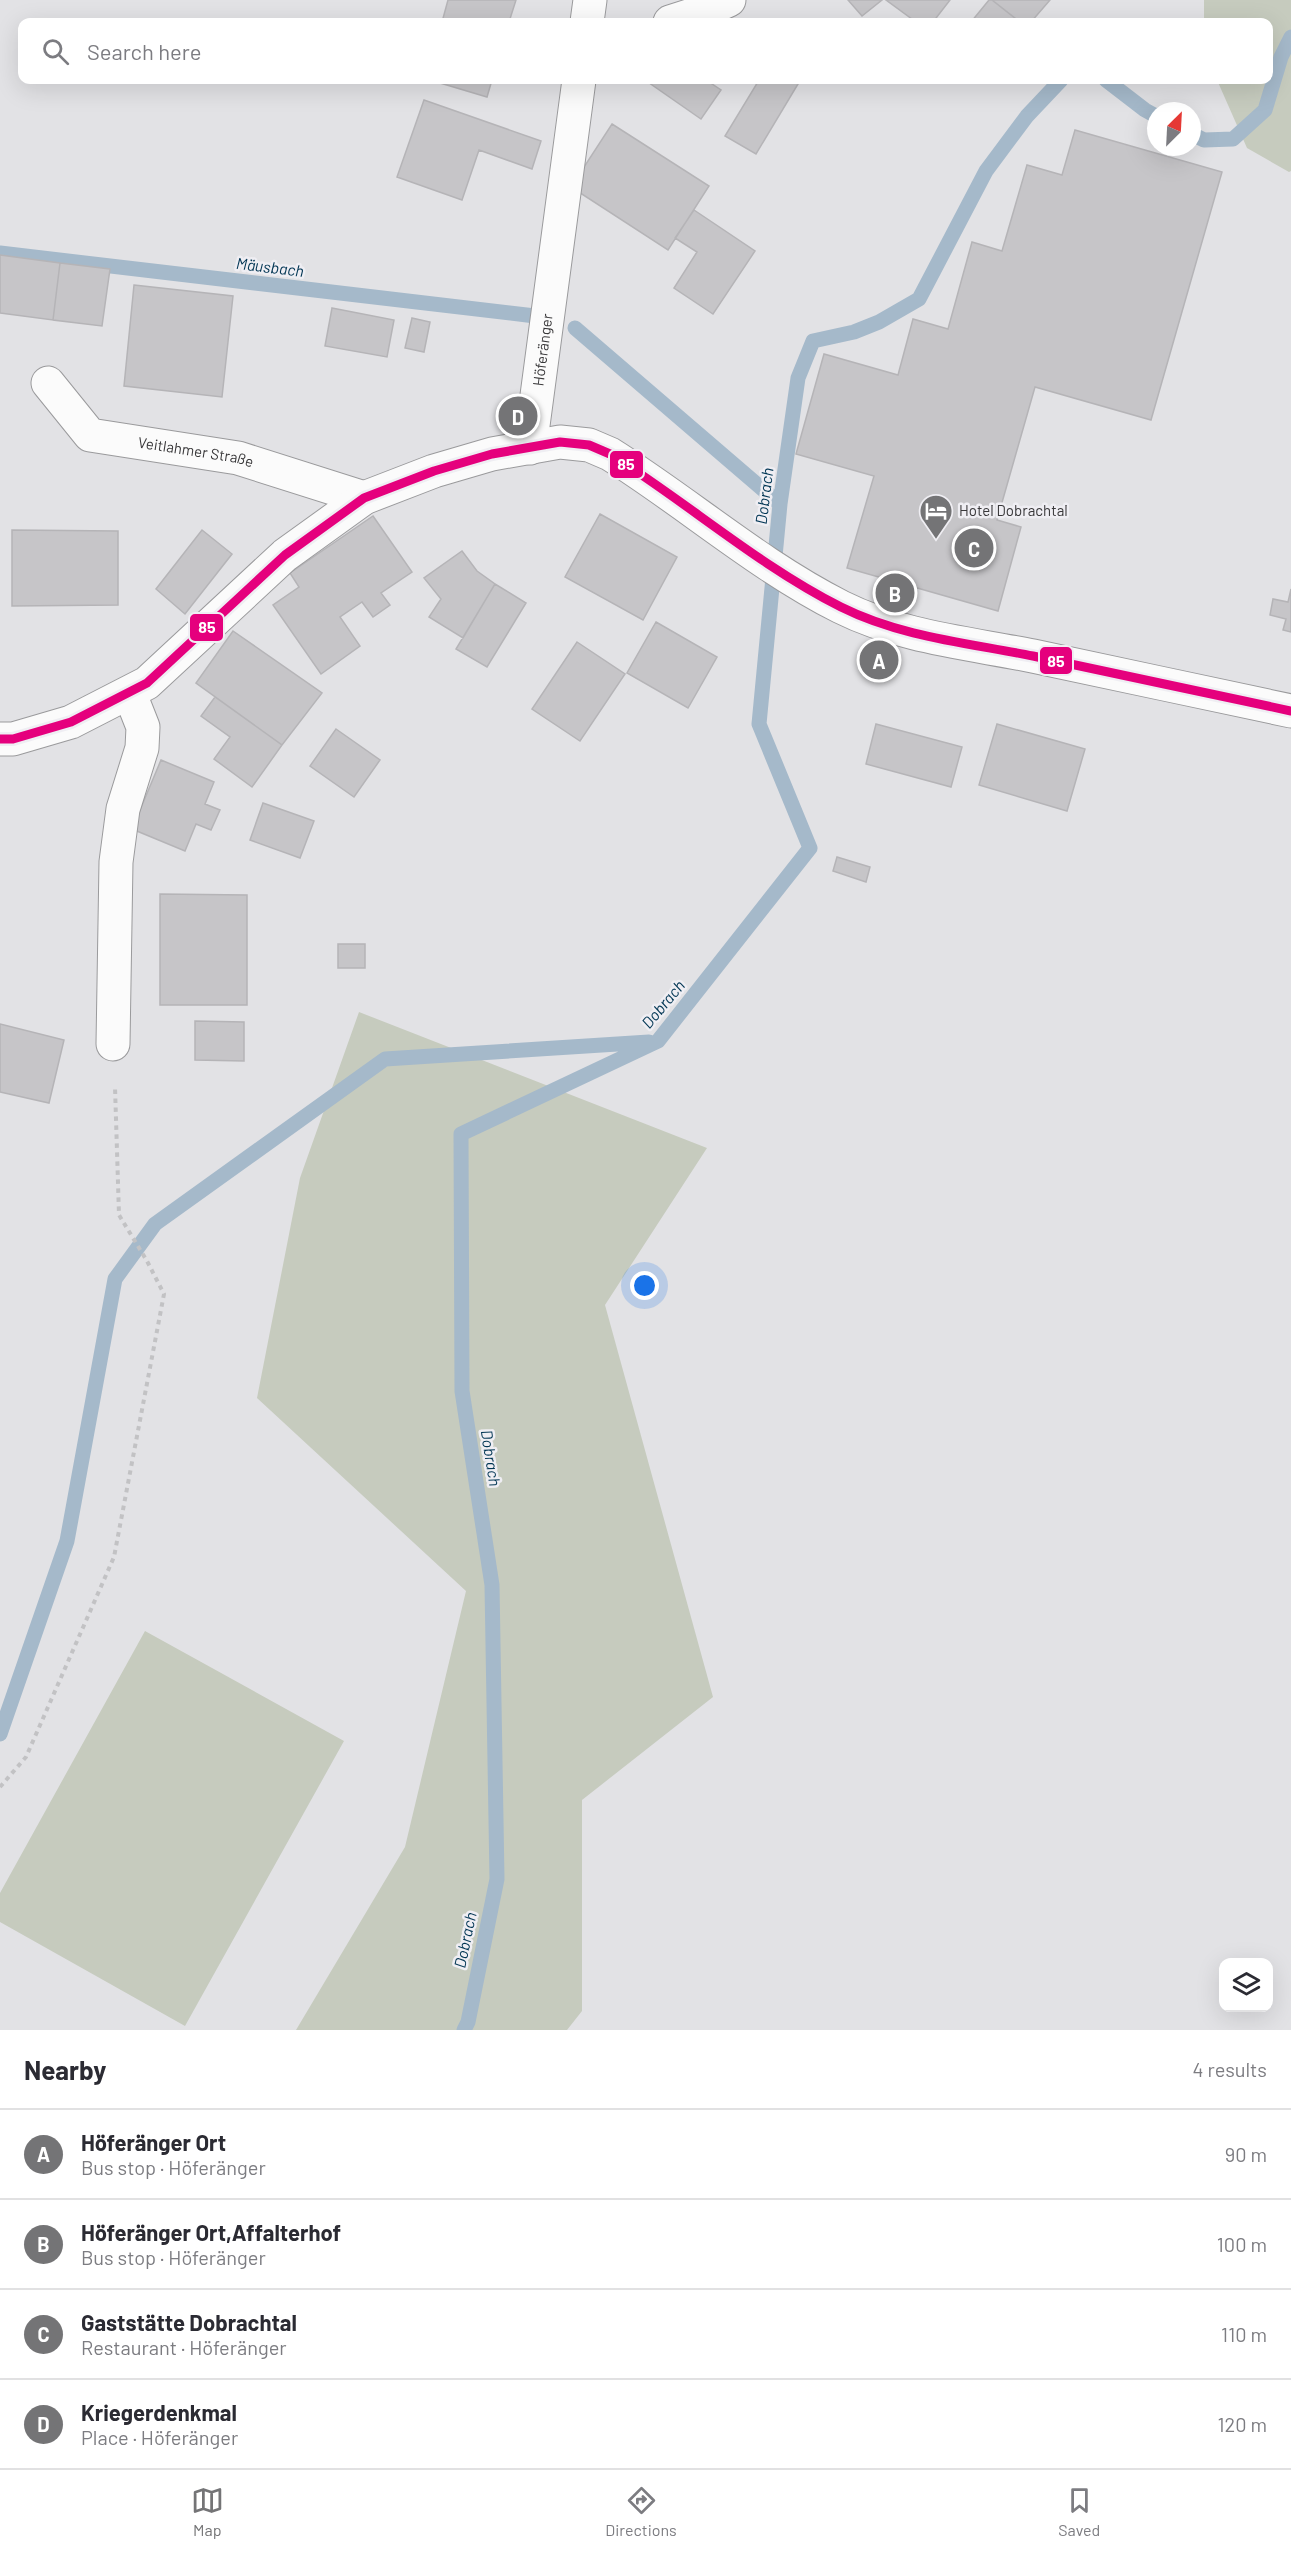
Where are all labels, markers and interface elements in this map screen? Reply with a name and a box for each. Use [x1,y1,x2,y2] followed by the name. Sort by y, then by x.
[18,18,1273,84] search box
[39,35,72,68] icon: search
[87,38,201,64] text: Search here
[1147,102,1201,156] north arrow
[235,253,305,280] water label: Mäusbach
[528,312,556,387] street label: Höferänger
[498,394,538,438] pin: D
[137,433,256,470] street label: Veitlahmer Straße
[609,450,644,479] line badge: 85
[617,454,635,473] text: 85
[751,467,776,525] water label: Dobrach
[918,493,954,540] hotel icon: Hotel Dobrachtal
[959,501,1068,519] place label: Hotel Dobrachtal
[954,526,994,570] pin: C
[876,570,914,616] pin: B
[189,613,224,642] line badge: 85
[198,617,216,636] text: 85
[860,638,898,682] pin: A
[1039,646,1073,675] line badge: 85
[1047,651,1065,670] text: 85
[637,976,688,1032] water label: Dobrach
[630,1271,659,1300] your location
[478,1428,505,1487] water label: Dobrach
[449,1910,480,1970] water label: Dobrach
[1219,1958,1273,2012] map controls
[1219,1958,1273,2012] button: layers
[24,2054,106,2085] text: Nearby
[1192,2057,1267,2081] text: 4 results
[81,2129,226,2155] text: Höferänger Ort
[37,2142,50,2166] text: A
[1225,2142,1267,2166] text: 90 m
[81,2155,266,2179] text: Bus stop · Höferänger
[81,2219,341,2245] text: Höferänger Ort,Affalterhof
[37,2232,50,2256] text: B
[1217,2232,1267,2256] text: 100 m
[81,2245,266,2269] text: Bus stop · Höferänger
[81,2309,297,2335] text: Gaststätte Dobrachtal
[37,2322,50,2346] text: C
[1221,2322,1267,2346] text: 110 m
[81,2335,287,2359] text: Restaurant · Höferänger
[81,2399,237,2425] text: Kriegerdenkmal
[37,2412,50,2436] text: D
[1217,2412,1267,2436] text: 120 m
[81,2425,238,2449] text: Place · Höferänger
[191,2484,224,2539] tab: Map
[605,2484,677,2539] tab: Directions
[1058,2484,1100,2539] tab: Saved

